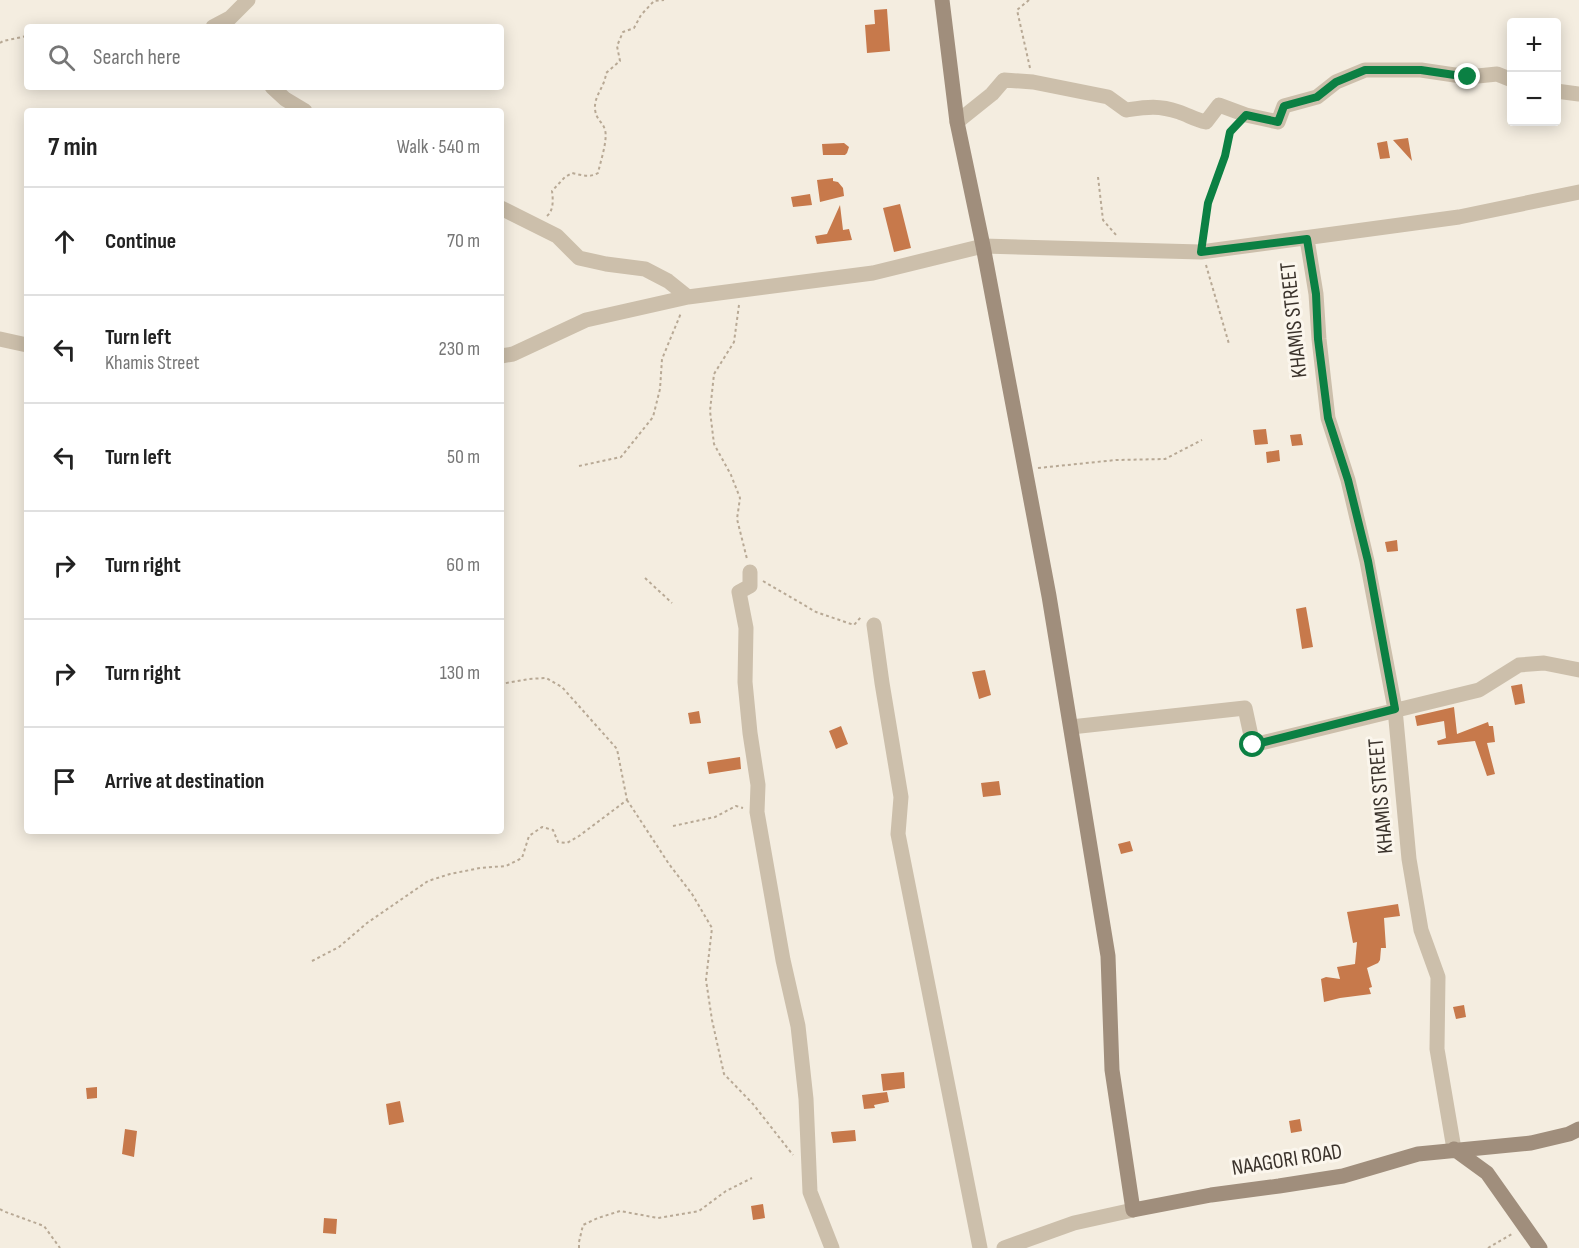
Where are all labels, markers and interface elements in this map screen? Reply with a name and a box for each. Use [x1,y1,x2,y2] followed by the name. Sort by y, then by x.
[1507,18,1561,126] map controls
[1507,18,1561,72] button: +
[24,24,504,90] search box
[45,41,78,74] icon: search
[93,44,180,71] text: Search here
[1454,63,1480,89] route end
[1507,72,1561,126] button: −
[48,132,97,163] text: 7 min
[397,135,480,159] text: Walk · 540 m
[48,225,81,258] icon: ahead
[105,228,176,255] text: Continue
[447,229,480,253] text: 70 m
[1274,261,1314,379] street label: KHAMIS STREET
[105,324,171,351] text: Turn left
[48,333,81,366] icon: left
[438,337,480,361] text: 230 m
[105,351,199,375] text: Khamis Street
[48,441,81,474] icon: left
[105,444,171,471] text: Turn left
[447,445,480,469] text: 50 m
[48,549,81,582] icon: right
[105,552,181,579] text: Turn right
[446,553,480,577] text: 60 m
[48,657,81,690] icon: right
[105,660,181,687] text: Turn right
[440,661,480,685] text: 130 m
[1239,731,1265,757] route start
[1362,737,1400,855] street label: KHAMIS STREET
[48,765,81,798] icon: arrive
[105,768,264,795] text: Arrive at destination
[1230,1138,1344,1182] street label: NAAGORI ROAD

